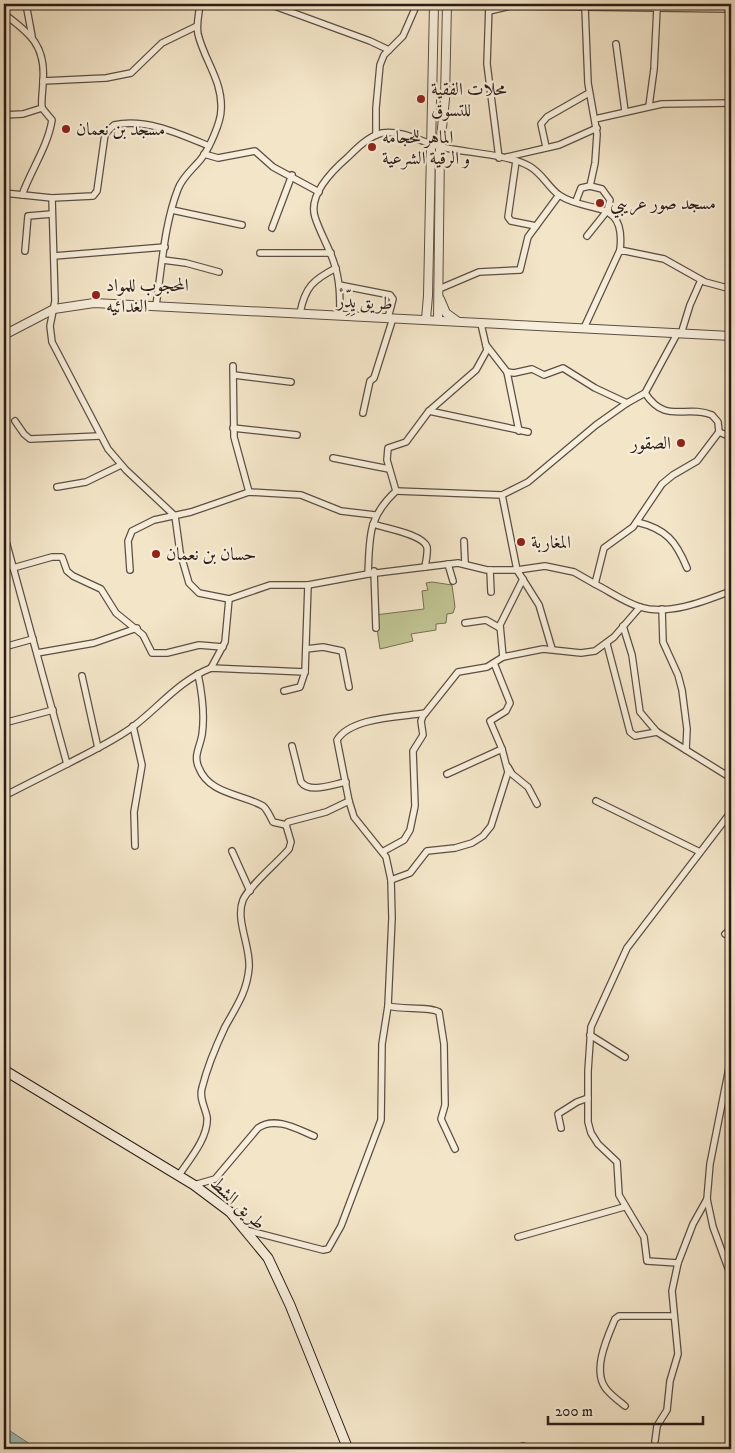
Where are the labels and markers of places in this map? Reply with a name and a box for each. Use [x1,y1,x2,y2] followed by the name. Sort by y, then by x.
[431,79,507,122] place label: محلات الفقية للتسوق
[415,93,427,105] marker: محلات الفقية للتسوق
[76,119,165,141] place label: مسجد بن نعمان
[60,123,72,135] marker: مسجد بن نعمان
[382,127,470,170] place label: الماهر للحجامه و الرقية الشرعية
[366,141,378,153] marker: الماهر للحجامه و الرقية الشرعية
[610,193,716,219] place label: مسجد صور عريبي
[594,197,606,209] marker: مسجد صور عريبي
[106,275,189,318] place label: المحجوب للمواد الغدائيه
[90,289,102,301] marker: المحجوب للمواد الغدائيه
[629,433,671,455] place label: الصقور
[675,437,687,449] marker: الصقور
[531,532,571,554] place label: المغاربة
[515,536,527,548] marker: المغاربة
[166,544,256,566] place label: حسان بن نعمان
[150,548,162,560] marker: حسان بن نعمان

